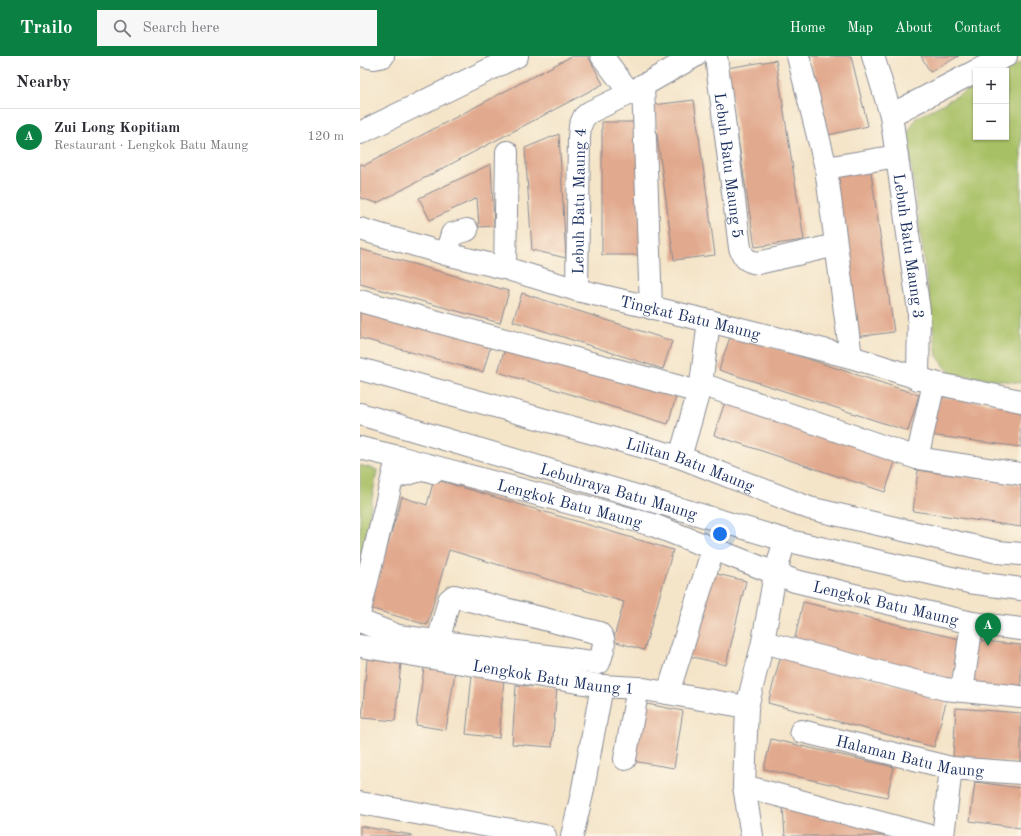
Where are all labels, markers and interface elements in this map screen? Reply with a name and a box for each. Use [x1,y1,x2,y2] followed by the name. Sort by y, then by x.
[97,10,377,46] search box
[111,17,133,39] icon: search
[20,19,73,38] text: Trailo
[143,21,219,36] text: Search here
[790,21,825,35] text: Home
[847,21,873,35] text: Map
[895,21,932,35] text: About
[954,21,1001,35] text: Contact
[973,68,1009,140] map controls
[973,68,1009,104] button: +
[16,74,71,91] text: Nearby
[711,92,745,239] street label: Lebuh Batu Maung 5
[973,104,1009,140] button: −
[54,121,180,136] text: Zui Long Kopitiam
[571,127,590,274] street label: Lebuh Batu Maung 4
[24,130,34,143] text: A
[307,130,344,143] text: 120 m
[54,139,248,152] text: Restaurant · Lengkok Batu Maung
[889,173,925,319] street label: Lebuh Batu Maung 3
[618,294,762,344] street label: Tingkat Batu Maung
[624,437,757,496] street label: Lilitan Batu Maung
[538,462,699,524] street label: Lebuhraya Batu Maung
[495,478,644,532] street label: Lengkok Batu Maung
[710,524,730,544] your location
[811,579,960,630] street label: Lengkok Batu Maung
[975,613,1001,646] pin: A
[471,659,634,698] street label: Lengkok Batu Maung 1
[834,734,985,780] street label: Halaman Batu Maung

